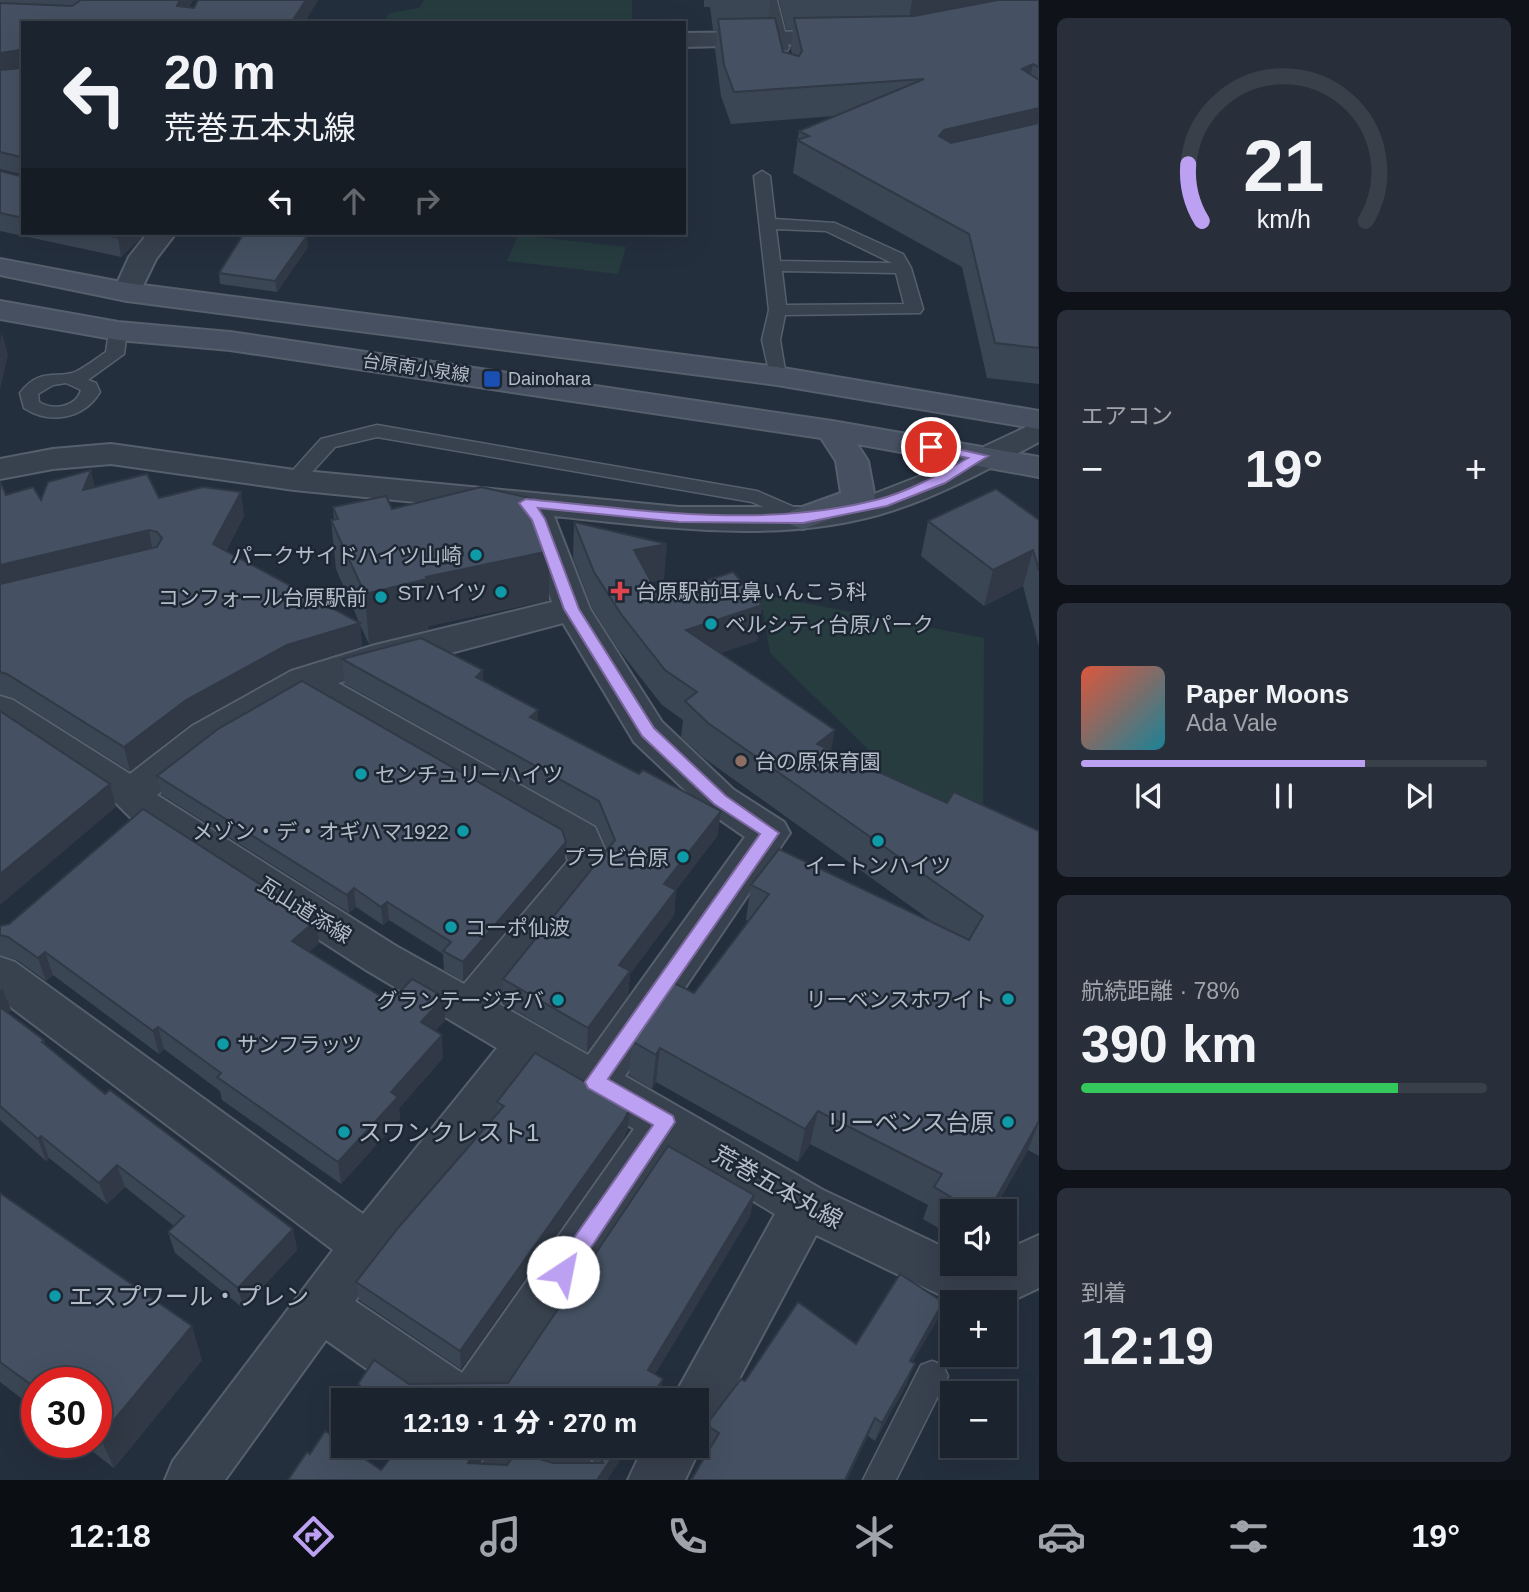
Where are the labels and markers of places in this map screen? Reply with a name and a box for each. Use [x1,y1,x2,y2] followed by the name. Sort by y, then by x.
[482,369,502,389] marker: Dainohara
[508,369,592,389] place label: Dainohara
[901,417,961,477] pin
[231,544,462,567] place label: パークサイドハイツ山崎
[468,547,484,563] marker: パークサイドハイツ山崎
[636,580,867,603] place label: 台原駅前耳鼻いんこう科
[398,581,487,604] place label: STハイツ
[610,581,630,601] marker: 台原駅前耳鼻いんこう科
[493,584,509,600] marker: STハイツ
[158,586,367,609] place label: コンフォール台原駅前
[373,589,389,605] marker: コンフォール台原駅前
[725,613,934,636] place label: ベルシティ台原パーク
[703,616,719,632] marker: ベルシティ台原パーク
[755,750,881,773] place label: 台の原保育園
[733,753,749,769] marker: 台の原保育園
[375,763,563,786] place label: センチュリーハイツ
[353,766,369,782] marker: センチュリーハイツ
[192,820,449,843] place label: メゾン・デ・オギハマ1922
[455,823,471,839] marker: メゾン・デ・オギハマ1922
[870,833,886,849] marker: イートンハイツ
[564,846,669,869] place label: プラビ台原
[675,849,691,865] marker: プラビ台原
[805,854,951,877] place label: イートンハイツ
[465,916,570,939] place label: コーポ仙波
[443,919,459,935] marker: コーポ仙波
[805,988,994,1011] place label: リーベンスホワイト
[376,989,544,1012] place label: グランテージチバ
[1000,991,1016,1007] marker: リーベンスホワイト
[550,992,566,1008] marker: グランテージチバ
[237,1033,362,1056] place label: サンフラッツ
[215,1036,231,1052] marker: サンフラッツ
[826,1109,994,1136] place label: リーベンス台原
[1000,1114,1016,1130] marker: リーベンス台原
[358,1119,539,1146] place label: スワンクレスト1
[336,1124,352,1140] marker: スワンクレスト1
[69,1283,309,1310] place label: エスプワール・プレン
[47,1288,63,1304] marker: エスプワール・プレン

